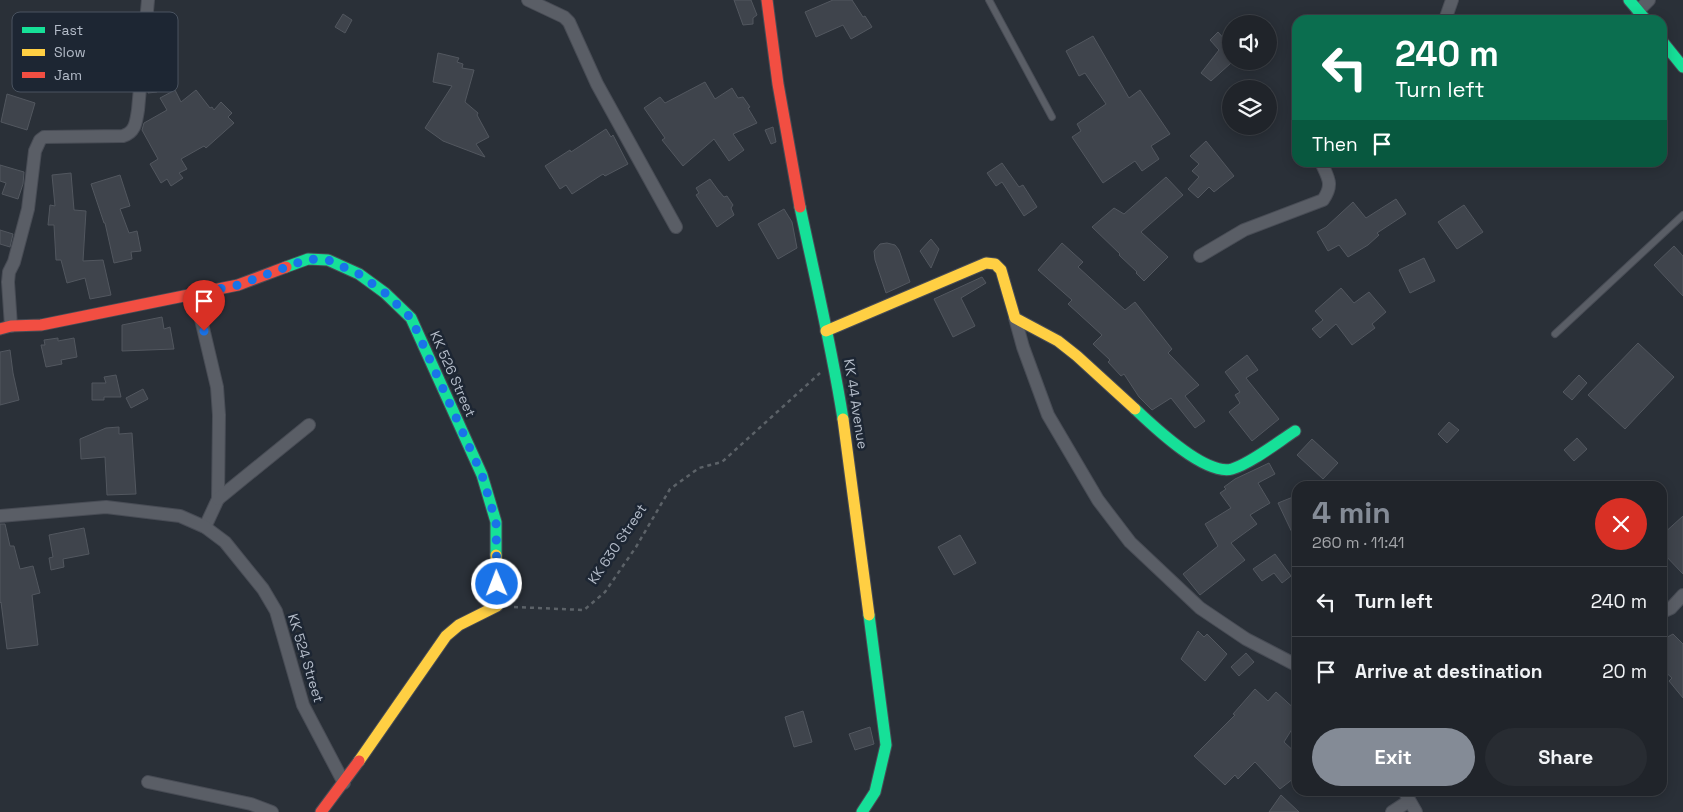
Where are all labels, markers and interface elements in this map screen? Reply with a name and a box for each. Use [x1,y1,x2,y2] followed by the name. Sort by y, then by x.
[12,12,178,92] legend
[1222,15,1277,135] map controls
[1222,15,1277,70] button: sound
[54,21,83,39] text: Fast
[1395,32,1499,76] text: 240 m
[1312,35,1377,100] icon: left
[54,43,86,61] text: Slow
[54,66,82,84] text: Jam
[1395,75,1485,103] text: Turn left
[1222,80,1277,135] button: layers
[1368,130,1396,158] icon: arrive
[1312,132,1358,157] text: Then
[183,280,225,331] pin
[190,287,218,315] icon: arrive
[426,328,480,420] street label: KK 526 Street
[840,358,872,450] street label: KK 44 Avenue
[1312,493,1391,532] text: 4 min
[1595,498,1647,550] button: close
[584,500,650,588] street label: KK 630 Street
[1312,532,1405,553] text: 260 m · 11:41
[470,557,522,609] position arrow
[1312,588,1340,616] icon: left
[1355,589,1433,614] text: Turn left
[1591,589,1647,614] text: 240 m
[284,611,328,705] street label: KK 524 Street
[1312,658,1340,686] icon: arrive
[1355,659,1543,684] text: Arrive at destination
[1602,659,1647,684] text: 20 m
[1312,728,1475,786] button: Exit
[1485,728,1647,786] button: Share

